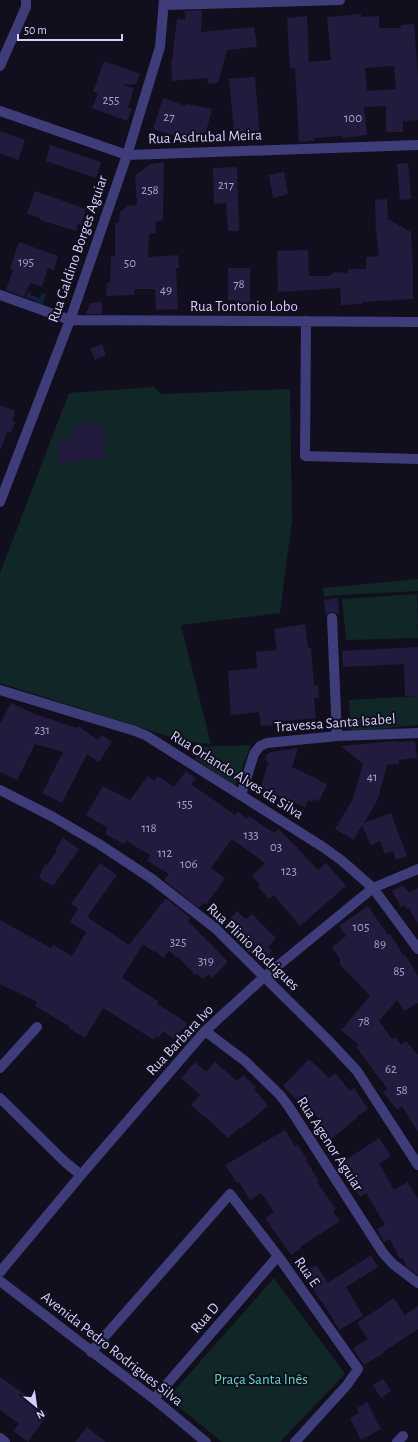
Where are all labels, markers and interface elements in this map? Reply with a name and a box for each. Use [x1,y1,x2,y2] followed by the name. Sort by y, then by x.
[18,16,122,42] scale bar
[24,24,47,36] text: 50 m
[103,94,119,107] house number: 255
[163,111,175,124] house number: 27
[344,112,362,125] house number: 100
[148,128,262,146] street label: Rua Asdrubal Meira
[46,173,110,325] street label: Rua Galdino Borges Aguiar
[218,179,234,192] house number: 217
[141,184,159,197] house number: 258
[18,256,34,269] house number: 195
[124,257,136,270] house number: 50
[233,278,245,291] house number: 78
[160,284,172,297] house number: 49
[190,299,298,314] street label: Rua Tontonio Lobo
[274,711,396,735] street label: Travessa Santa Isabel
[34,724,50,737] house number: 231
[168,728,306,822] street label: Rua Orlando Alves da Silva
[367,771,377,784] house number: 41
[177,798,193,811] house number: 155
[141,822,157,835] house number: 118
[243,829,259,842] house number: 133
[270,841,282,854] house number: 03
[158,847,173,860] house number: 112
[180,858,198,871] house number: 106
[281,865,297,878] house number: 123
[204,901,302,993] street label: Rua Plinio Rodrigues
[353,921,369,934] house number: 105
[170,936,186,949] house number: 325
[374,938,386,951] house number: 89
[198,955,214,968] house number: 319
[393,965,405,978] house number: 85
[144,1002,216,1078] street label: Rua Barbara Ivo
[358,1015,370,1028] house number: 78
[385,1063,397,1076] house number: 62
[396,1084,408,1097] house number: 58
[294,1094,366,1194] street label: Rua Agenor Aguiar
[292,1254,322,1290] street label: Rua E
[38,1289,186,1409] street label: Avenida Pedro Rodrigues Silva
[188,1300,222,1336] street label: Rua D
[214,1372,308,1387] park label: Praça Santa Inês
[16,1386,56,1426] north arrow
[35,1408,47,1421] text: N

